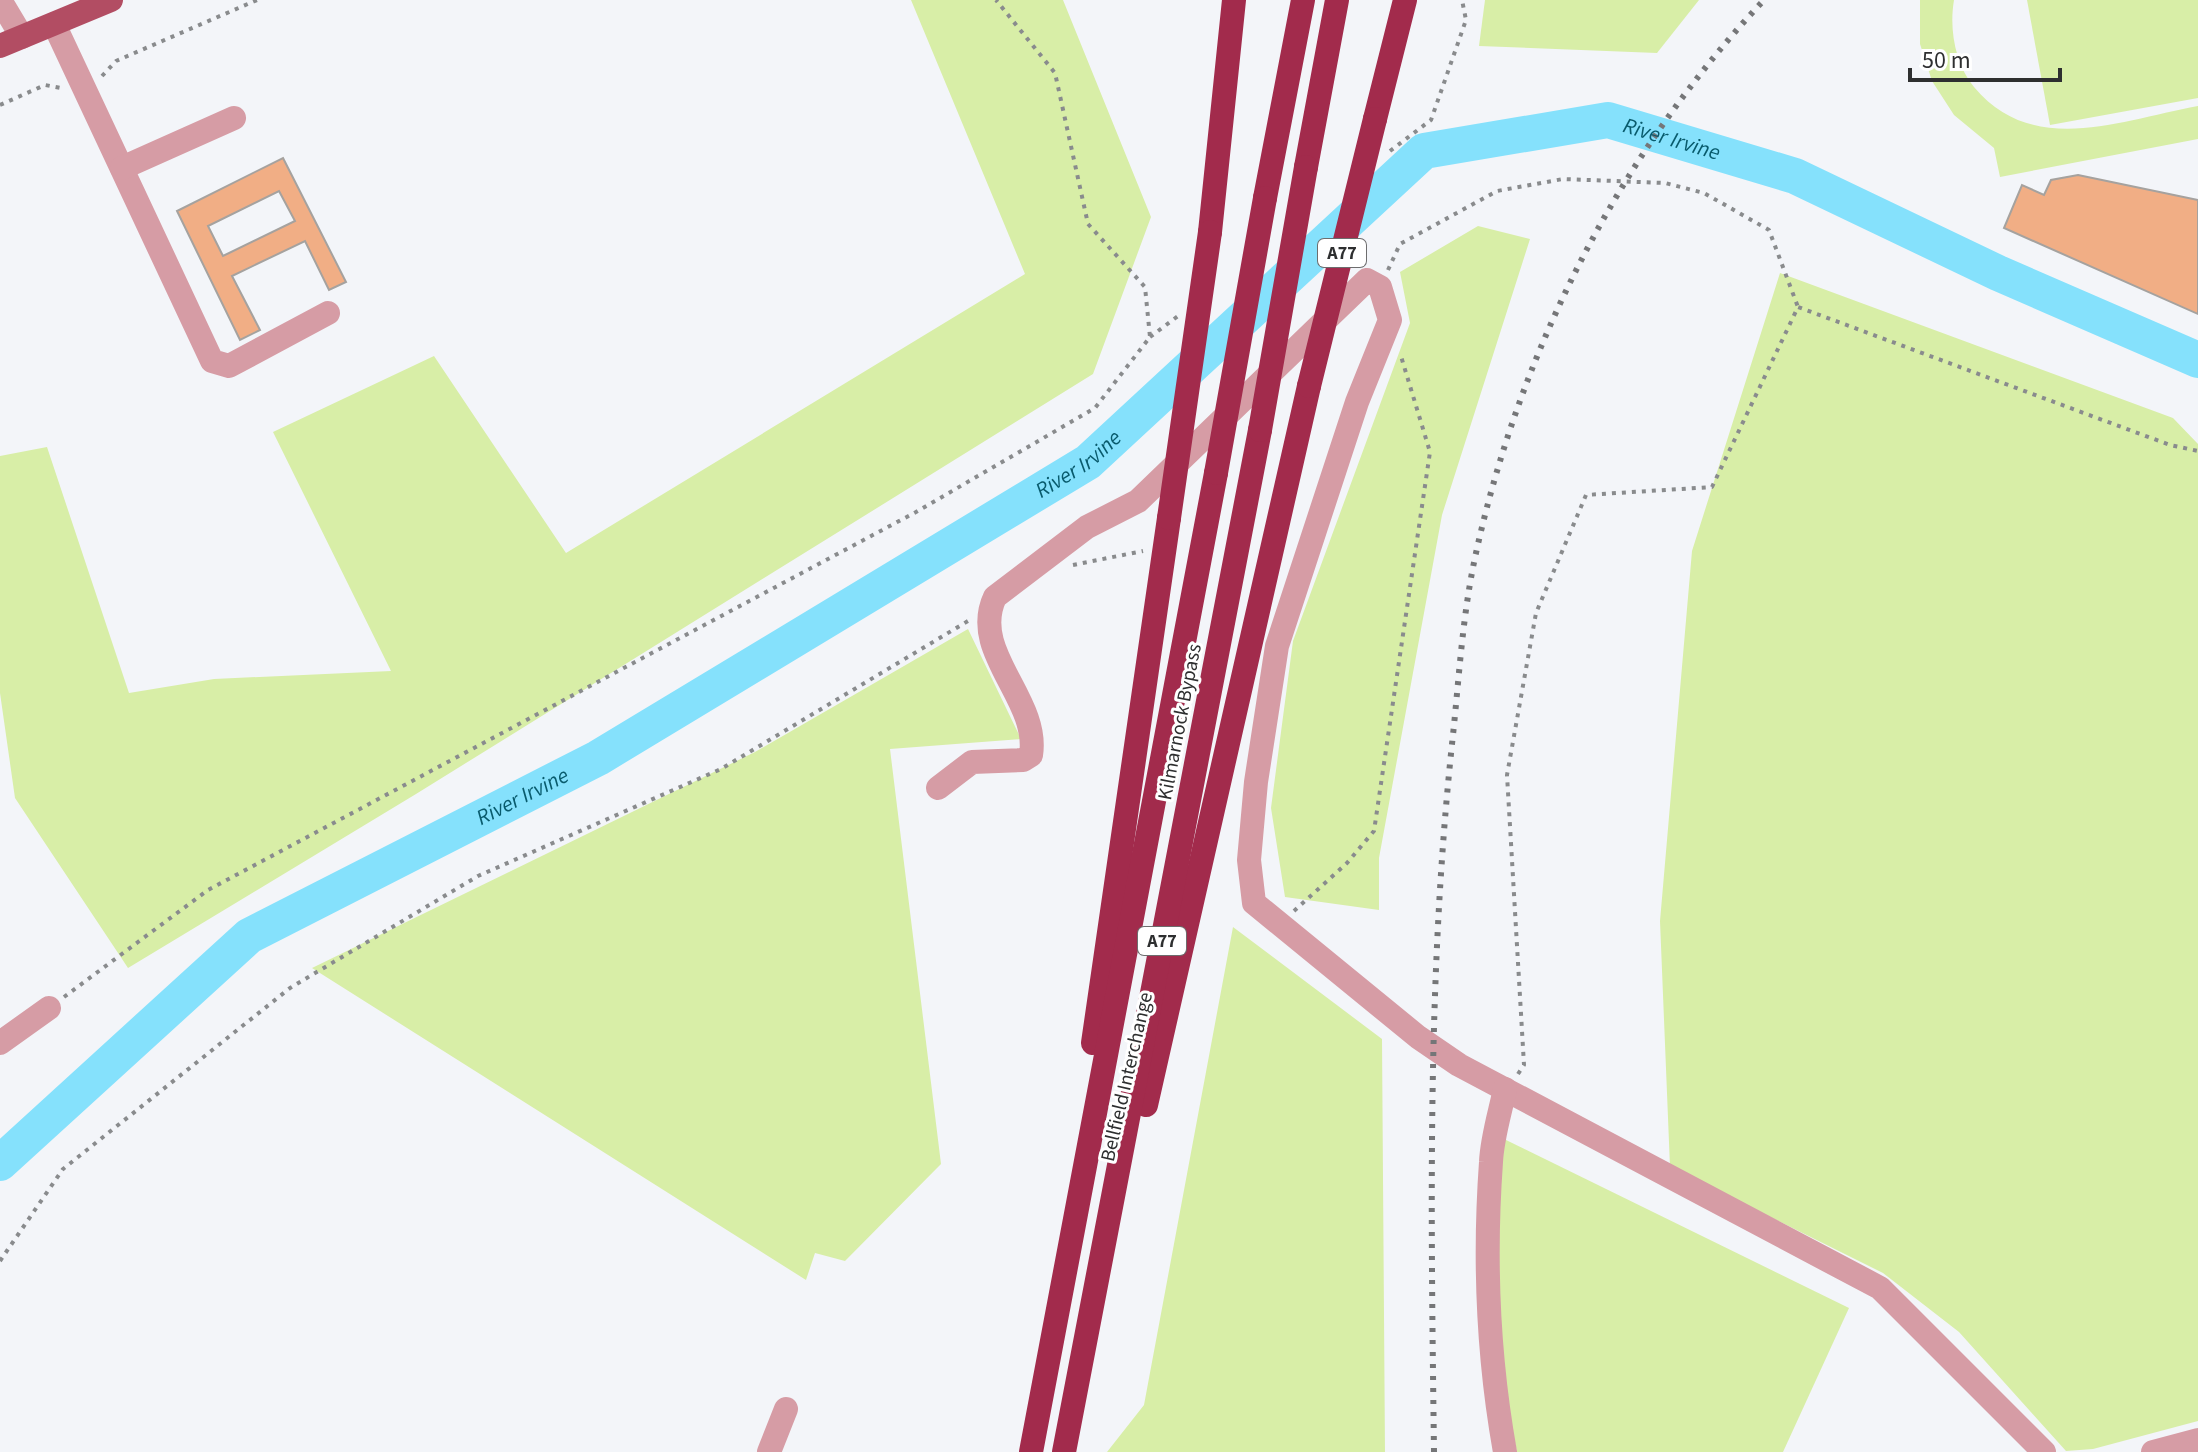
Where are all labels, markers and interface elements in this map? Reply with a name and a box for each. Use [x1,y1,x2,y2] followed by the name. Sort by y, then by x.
[1910,32,2060,82] scale bar
[1922,43,1971,78] text: 50 m
[1619,109,1724,169] water label: River Irvine
[1318,239,1366,267] road number: A77
[1029,423,1129,506] water label: River Irvine
[1151,642,1209,802] street label: Kilmarnock Bypass
[471,760,574,833] water label: River Irvine
[1138,927,1186,955] road number: A77
[1094,990,1160,1164] street label: Bellfield Interchange

